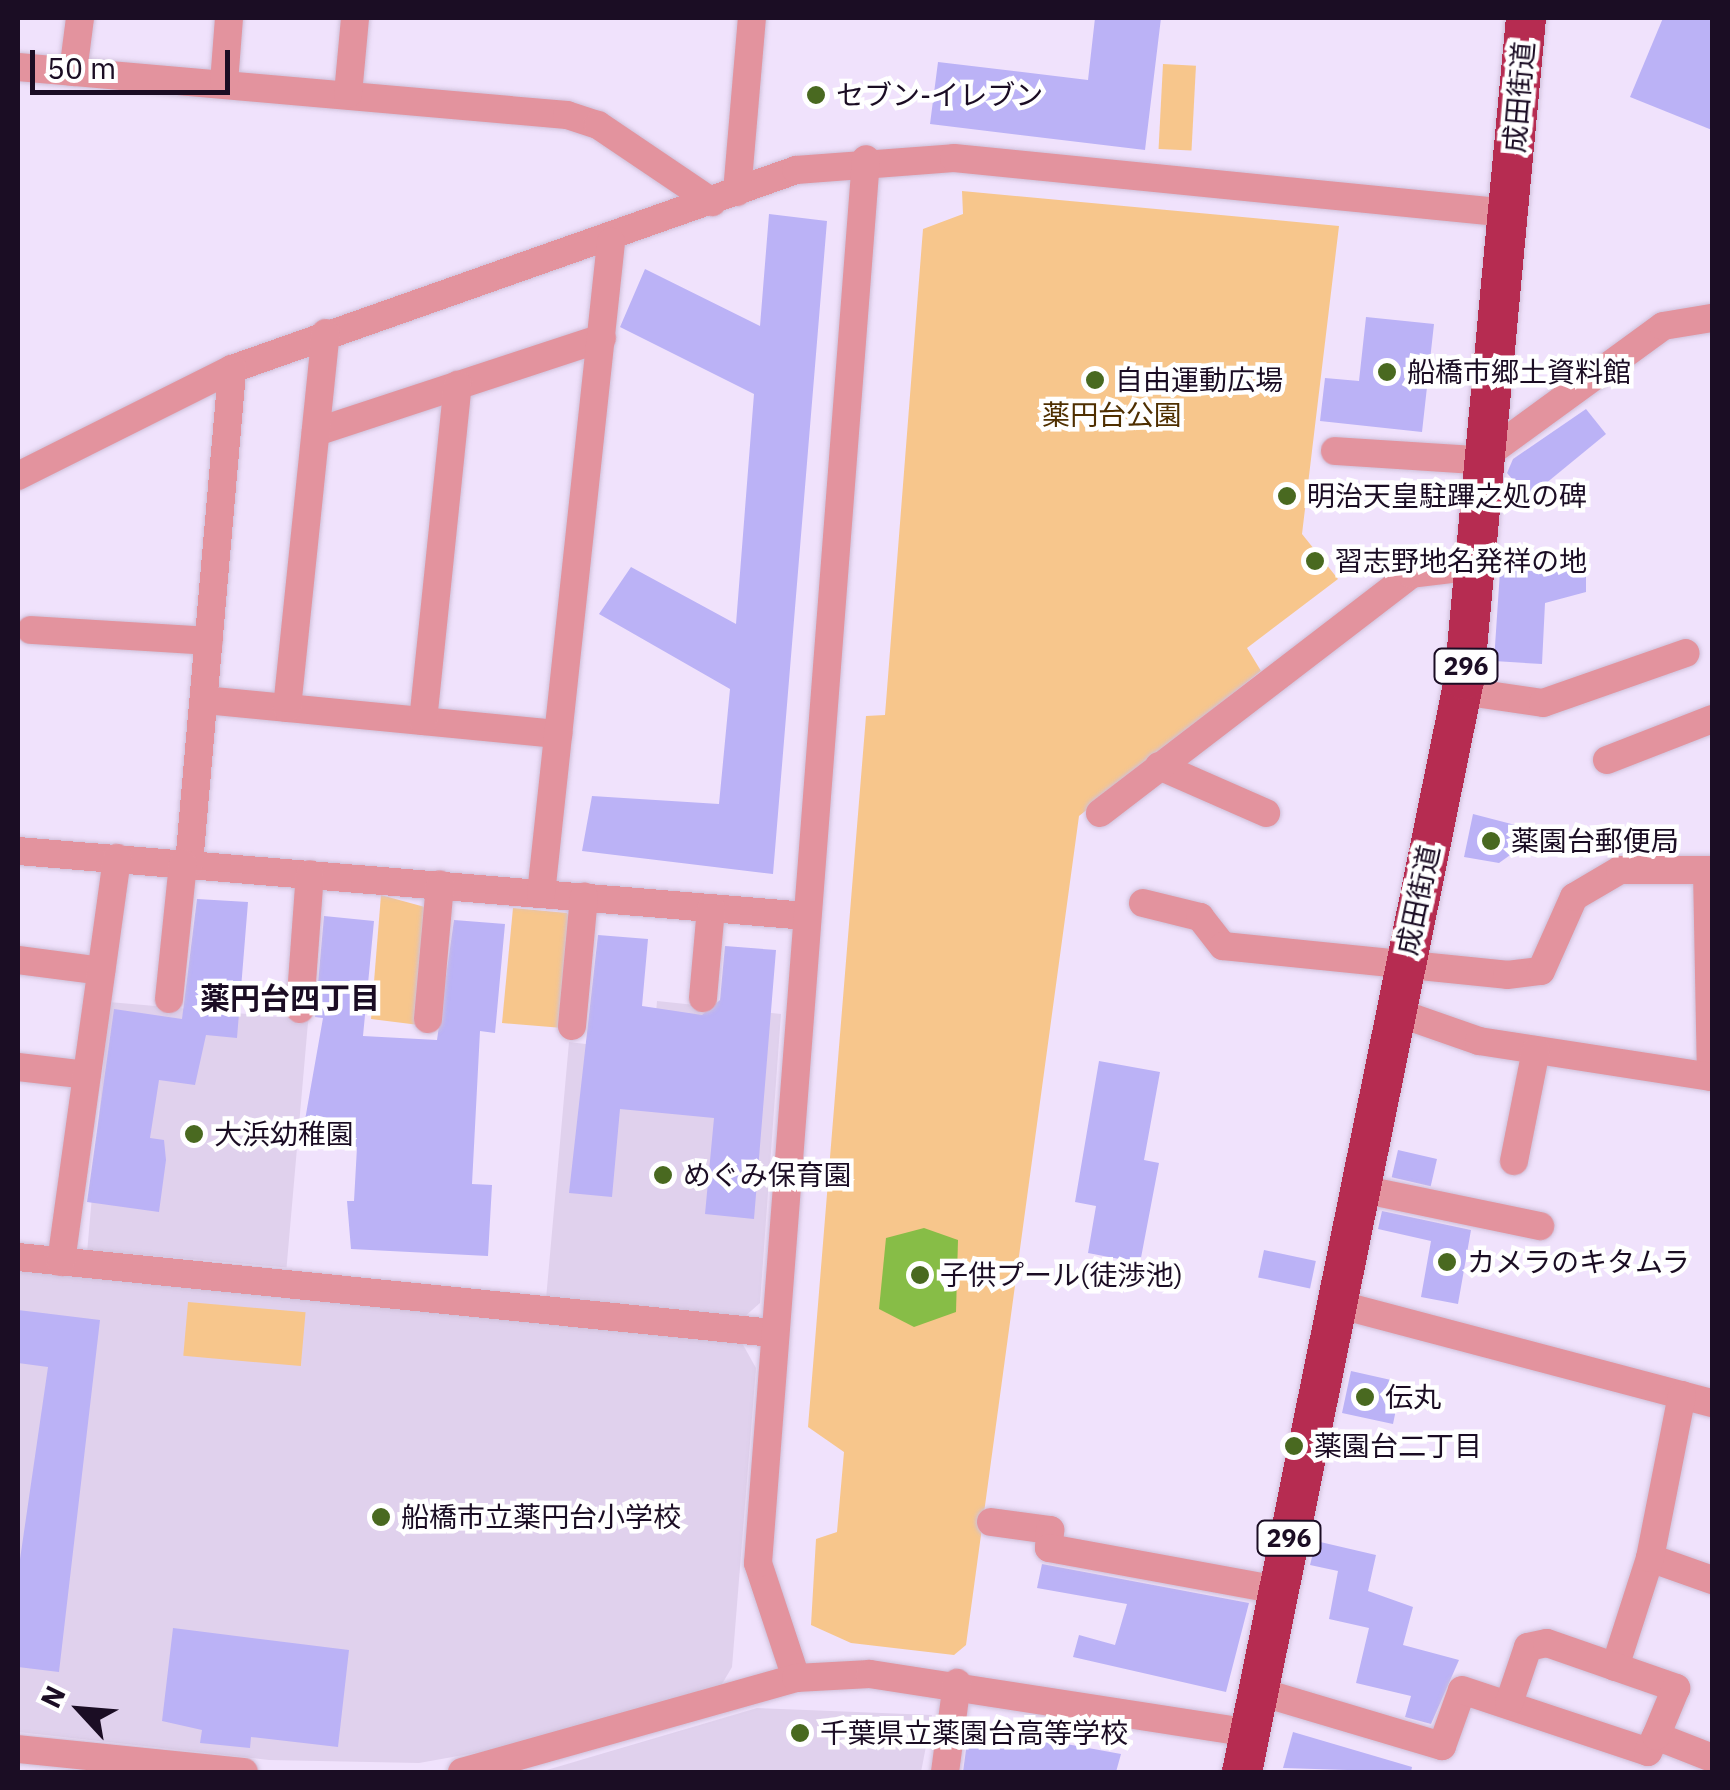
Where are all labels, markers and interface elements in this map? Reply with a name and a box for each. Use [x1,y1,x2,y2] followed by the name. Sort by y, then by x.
[35,30,235,92] scale bar
[1497,40,1541,154] street label: 成田街道
[47,48,116,87] text: 50 m
[836,78,1043,112] place label: セブン-イレブン
[805,84,827,106] marker: セブン-イレブン
[1407,355,1631,389] place label: 船橋市郷土資料館
[1376,361,1398,383] marker: 船橋市郷土資料館
[1115,363,1283,397] place label: 自由運動広場
[1084,369,1106,391] marker: 自由運動広場
[1042,398,1182,432] park label: 薬円台公園
[1307,479,1587,513] place label: 明治天皇駐蹕之処の碑
[1276,485,1298,507] marker: 明治天皇駐蹕之処の碑
[1335,544,1587,578] place label: 習志野地名発祥の地
[1304,550,1326,572] marker: 習志野地名発祥の地
[1434,646,1498,686] road number: 296
[1511,824,1679,858] place label: 薬園台郵便局
[1480,830,1502,852] marker: 薬園台郵便局
[1390,842,1446,958] street label: 成田街道
[200,980,380,1016] district label: 薬円台四丁目
[214,1117,354,1151] place label: 大浜幼稚園
[183,1123,205,1145] marker: 大浜幼稚園
[683,1158,851,1192] place label: めぐみ保育園
[652,1164,674,1186] marker: めぐみ保育園
[1467,1245,1691,1279] place label: カメラのキタムラ
[1436,1251,1458,1273] marker: カメラのキタムラ
[940,1258,1183,1292] place label: 子供プール(徒渉池)
[909,1264,931,1286] marker: 子供プール(徒渉池)
[1385,1380,1441,1414] place label: 伝丸
[1354,1386,1376,1408] marker: 伝丸
[1314,1429,1482,1463] place label: 薬園台二丁目
[1283,1435,1305,1457] marker: 薬園台二丁目
[401,1500,681,1534] place label: 船橋市立薬円台小学校
[370,1506,392,1528] marker: 船橋市立薬円台小学校
[1256,1518,1322,1558] road number: 296
[30,1660,130,1760] north arrow
[32,1679,74,1714] text: N
[820,1716,1128,1750] place label: 千葉県立薬園台高等学校
[789,1722,811,1744] marker: 千葉県立薬園台高等学校

